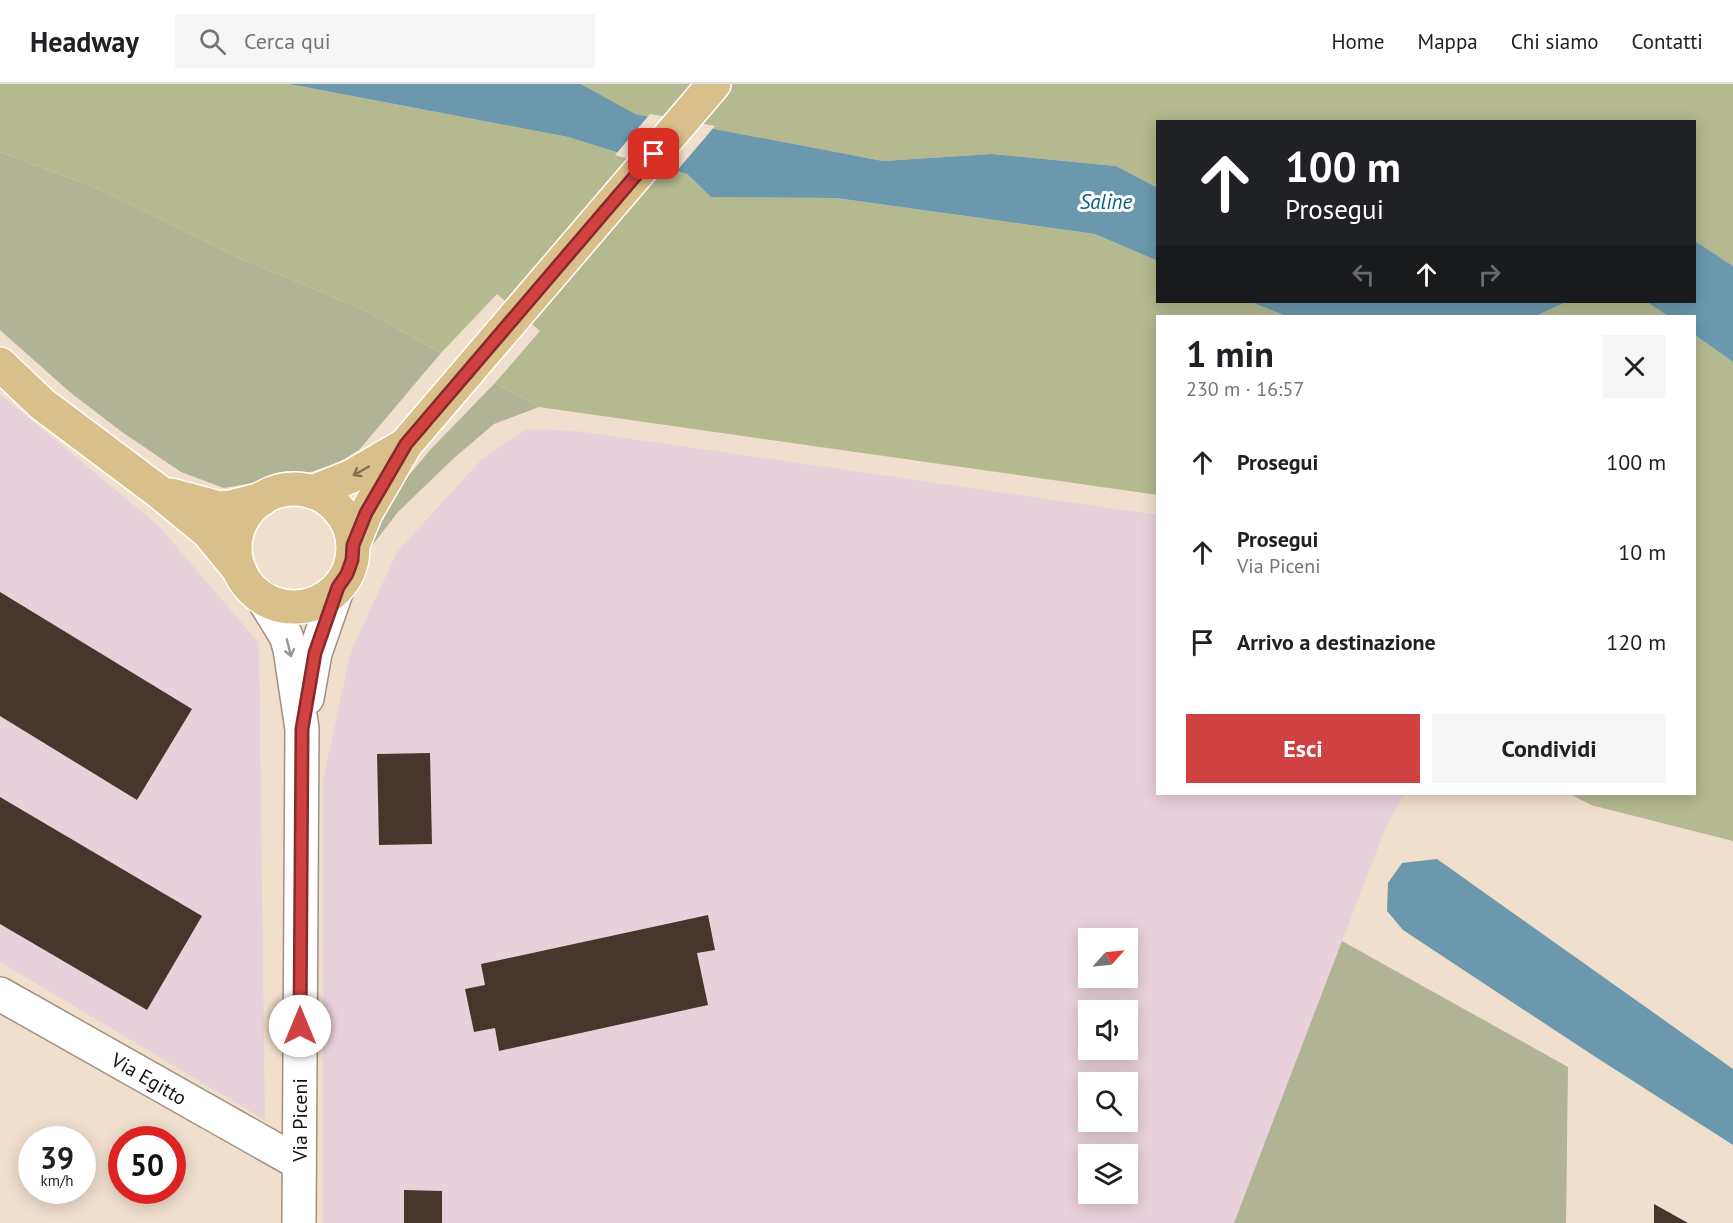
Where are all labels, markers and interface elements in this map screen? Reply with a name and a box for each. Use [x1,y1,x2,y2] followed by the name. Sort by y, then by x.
[175,14,595,68] search box
[30,23,139,60] text: Headway
[196,25,229,58] icon: search
[244,27,331,55] text: Cerca qui
[1331,28,1385,55] text: Home
[1418,28,1478,55] text: Mappa
[1511,28,1599,55] text: Chi siamo
[1632,28,1703,55] text: Contatti
[628,128,679,179] pin
[637,137,670,170] icon: arrive
[1285,139,1401,194] text: 100 m
[1186,144,1264,222] icon: ahead
[1080,188,1133,215] water label: Saline
[1285,192,1384,226] text: Prosegui
[1347,258,1380,291] icon: left
[1410,258,1443,291] icon: ahead
[1473,258,1506,291] icon: right
[1186,330,1274,377] text: 1 min
[1603,335,1666,398] button: close
[1186,376,1304,402] text: 230 m · 16:57
[1186,446,1219,479] icon: ahead
[1237,448,1318,476] text: Prosegui
[1606,448,1666,476] text: 100 m
[353,465,370,477] one-way arrow
[1237,525,1318,553] text: Prosegui
[1186,536,1219,569] icon: ahead
[1618,538,1666,566] text: 10 m
[1237,553,1321,579] text: Via Piceni
[1186,626,1219,659] icon: arrive
[1237,628,1436,656] text: Arrivo a destinazione
[1606,628,1666,656] text: 120 m
[284,638,296,657] one-way arrow
[1186,714,1420,783] button: Esci
[1432,714,1666,783] button: Condividi
[1078,928,1138,988] north arrow
[1078,928,1138,1204] map controls
[268,994,332,1058] position arrow
[1078,1000,1138,1060] button: sound
[106,1047,191,1111] street label: Via Egitto
[1078,1072,1138,1132] button: search
[287,1078,313,1163] street label: Via Piceni
[108,1126,186,1204] speed limit sign: 50
[40,1138,74,1177] text: 39
[1078,1144,1138,1204] button: layers
[41,1171,73,1190] text: km/h

